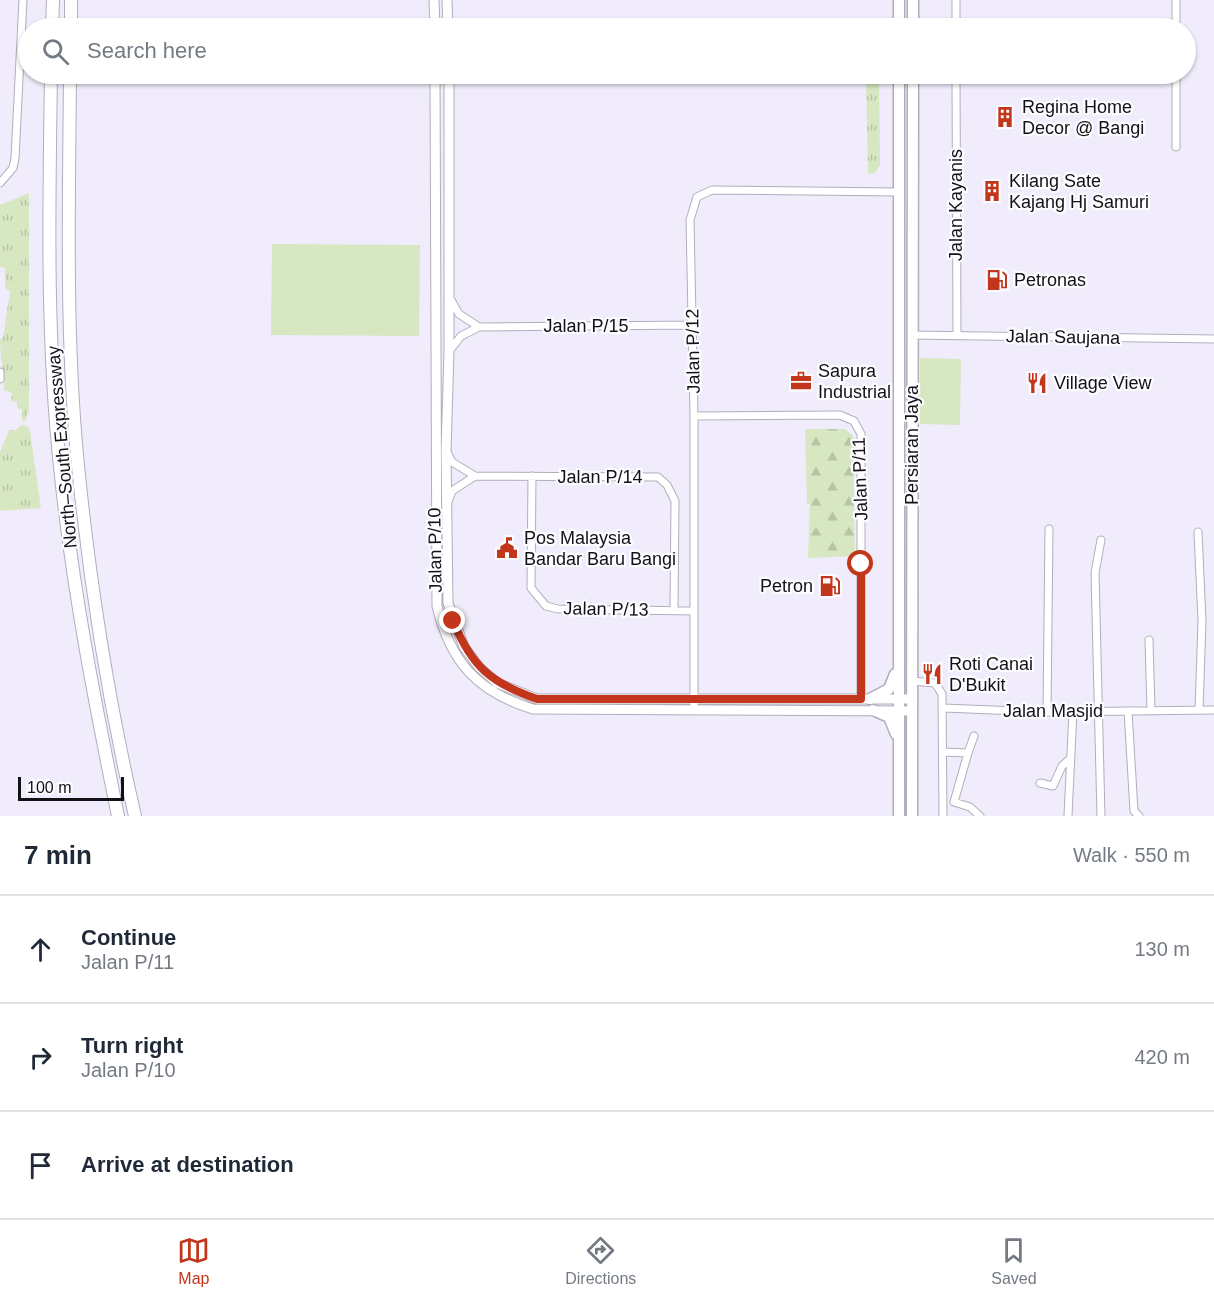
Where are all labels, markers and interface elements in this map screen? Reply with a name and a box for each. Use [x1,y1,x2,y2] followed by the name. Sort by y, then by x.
[18,18,1196,84] search box
[39,35,72,68] icon: search
[87,38,207,63] text: Search here
[1022,97,1144,138] place label: Regina Home Decor @ Bangi
[993,105,1017,129] building icon: Regina Home Decor @ Bangi
[946,149,966,261] street label: Jalan Kayanis
[1009,171,1149,212] place label: Kilang Sate Kajang Hj Samuri
[980,179,1004,203] building icon: Kilang Sate Kajang Hj Samuri
[985,268,1009,292] fuel station icon: Petronas
[1014,270,1086,290] place label: Petronas
[682,308,704,394] street label: Jalan P/12
[543,316,629,336] street label: Jalan P/15
[1006,326,1121,348] street label: Jalan Saujana
[43,345,81,549] street label: North–South Expressway
[818,361,891,402] place label: Sapura Industrial
[789,369,813,393] office icon: Sapura Industrial
[1025,371,1049,395] restaurant icon: Village View
[1054,373,1152,393] place label: Village View
[902,384,922,505] street label: Persiaran Jaya
[849,437,871,521] street label: Jalan P/11
[557,467,643,487] street label: Jalan P/14
[424,507,446,593] street label: Jalan P/10
[524,528,676,569] place label: Pos Malaysia Bandar Baru Bangi
[495,536,519,560] public building icon: Pos Malaysia Bandar Baru Bangi
[847,550,873,576] route start
[818,574,842,598] fuel station icon: Petron
[760,576,813,596] place label: Petron
[563,598,649,620] street label: Jalan P/13
[439,607,465,633] route end
[949,654,1033,695] place label: Roti Canai D'Bukit
[920,662,944,686] restaurant icon: Roti Canai D'Bukit
[1003,701,1103,721] street label: Jalan Masjid
[18,774,124,802] scale bar
[27,779,71,796] text: 100 m
[24,840,92,870] text: 7 min
[1073,844,1190,866] text: Walk · 550 m
[81,925,176,950] text: Continue
[24,933,57,966] icon: ahead
[1134,938,1190,960] text: 130 m
[81,951,174,973] text: Jalan P/11
[81,1033,183,1058] text: Turn right
[24,1041,57,1074] icon: right
[1134,1046,1190,1068] text: 420 m
[81,1059,176,1081] text: Jalan P/10
[24,1149,57,1182] icon: arrive
[81,1152,294,1177] text: Arrive at destination
[177,1234,210,1288] tab: Map
[565,1234,636,1288] tab: Directions
[991,1234,1037,1288] tab: Saved

